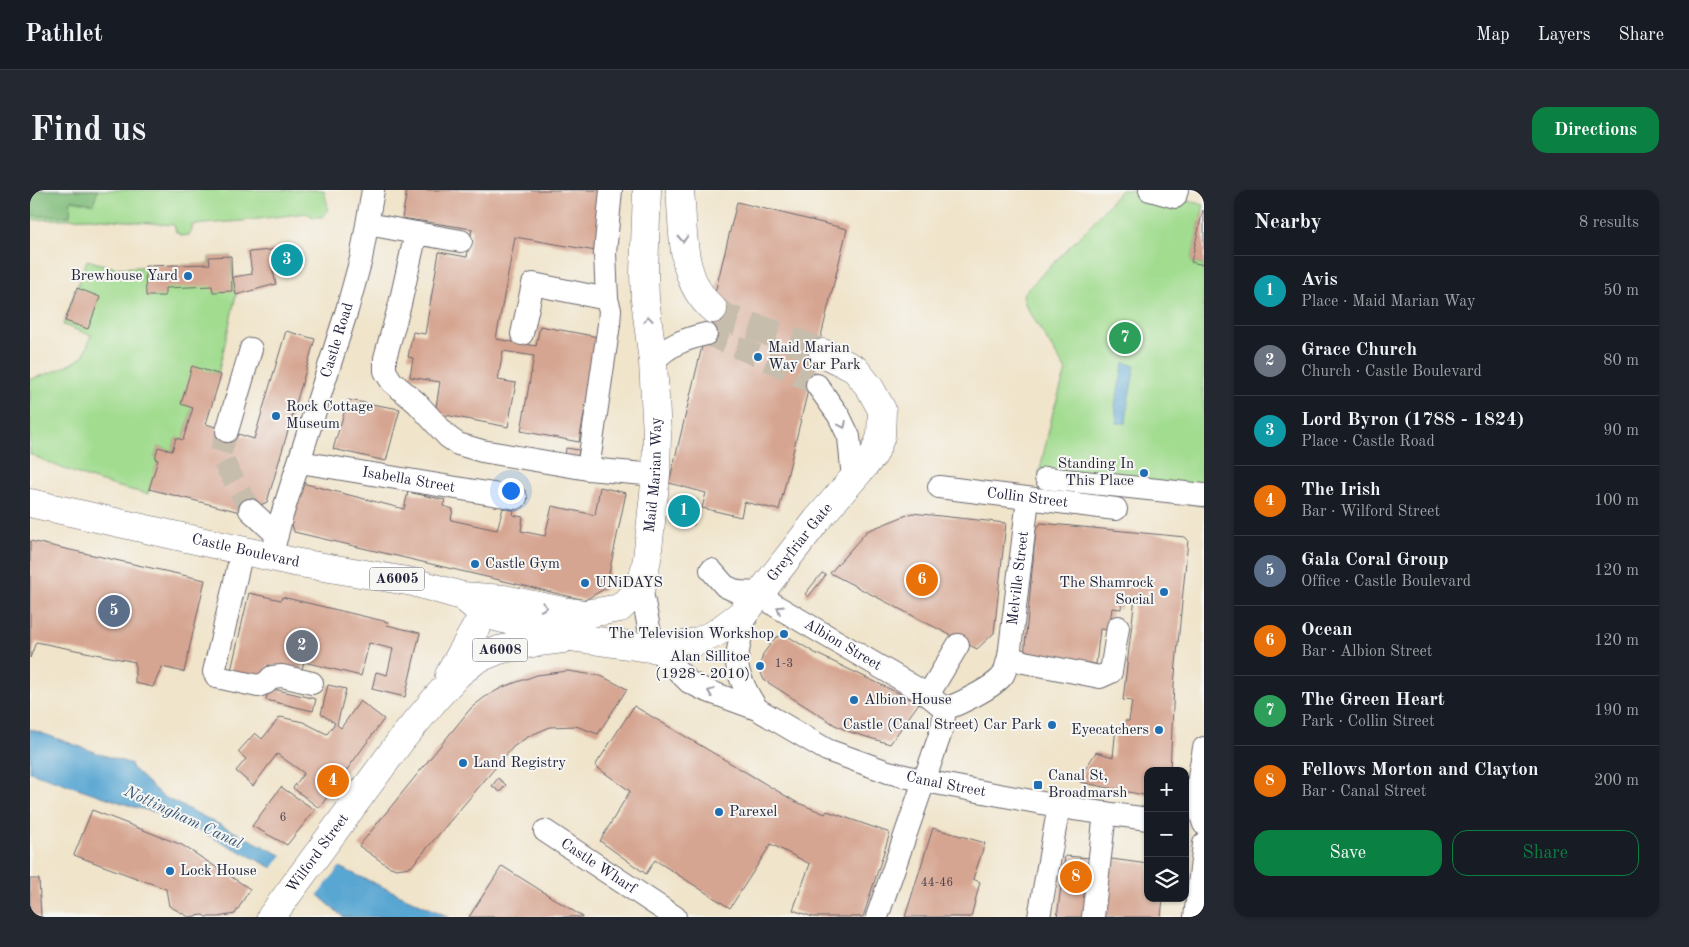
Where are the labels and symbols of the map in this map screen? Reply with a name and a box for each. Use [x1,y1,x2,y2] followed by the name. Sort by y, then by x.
[678,235,689,243] one-way arrow
[271,241,303,279] pin: 3
[70,269,178,284] place label: Brewhouse Yard
[182,270,194,282] marker: Brewhouse Yard
[318,301,356,380] street label: Castle Road
[643,315,654,323] one-way arrow
[1109,319,1141,357] pin: 7
[768,341,861,373] place label: Maid Marian Way Car Park
[752,351,764,363] marker: Maid Marian Way Car Park
[286,400,373,432] place label: Rock Cottage Museum
[270,410,282,422] marker: Rock Cottage Museum
[642,417,665,533] street label: Maid Marian Way
[837,420,848,429] one-way arrow
[1058,457,1134,489] place label: Standing In This Place
[361,465,456,495] street label: Isabella Street
[1138,467,1150,479] marker: Standing In This Place
[498,478,524,504] your location
[986,485,1069,510] street label: Collin Street
[668,492,700,530] pin: 1
[765,500,835,584] street label: Greyfriar Gate
[1005,531,1032,626] street label: Melville Street
[190,532,301,570] street label: Castle Boulevard
[485,557,560,572] place label: Castle Gym
[469,558,481,570] marker: Castle Gym
[906,561,938,599] pin: 6
[370,568,424,590] road number: A6005
[595,576,663,591] place label: UNiDAYS
[1059,576,1154,608] place label: The Shamrock Social
[579,577,591,589] marker: UNiDAYS
[1158,586,1170,598] marker: The Shamrock Social
[98,592,130,630] pin: 5
[540,602,549,612] one-way arrow
[777,605,786,615] one-way arrow
[801,617,884,673] street label: Albion Street
[286,627,318,665] pin: 2
[608,627,774,642] place label: The Television Workshop
[778,628,790,640] marker: The Television Workshop
[472,638,528,662] road number: A6008
[655,650,750,682] place label: Alan Sillitoe (1928 - 2010)
[775,658,793,670] house number: 1-3
[754,660,766,672] marker: Alan Sillitoe (1928 - 2010)
[707,688,716,698] one-way arrow
[864,693,952,708] place label: Albion House
[848,694,860,706] marker: Albion House
[843,718,1042,733] place label: Castle (Canal Street) Car Park
[1046,719,1058,731] marker: Castle (Canal Street) Car Park
[1071,723,1149,738] place label: Eyecatchers
[1153,724,1165,736] marker: Eyecatchers
[473,756,566,771] place label: Land Registry
[457,757,469,769] marker: Land Registry
[317,762,349,800] pin: 4
[904,769,987,800] street label: Canal Street
[1048,769,1127,801] place label: Canal St, Broadmarsh
[1032,779,1044,791] marker: Canal St, Broadmarsh
[121,783,245,853] water label: Nottingham Canal
[729,805,777,820] place label: Parexel
[713,806,725,818] marker: Parexel
[284,811,352,896] street label: Wilford Street
[280,812,287,824] house number: 6
[558,836,640,897] street label: Castle Wharf
[1060,858,1092,896] pin: 8
[180,864,257,879] place label: Lock House
[164,865,176,877] marker: Lock House
[921,877,953,889] house number: 44-46

